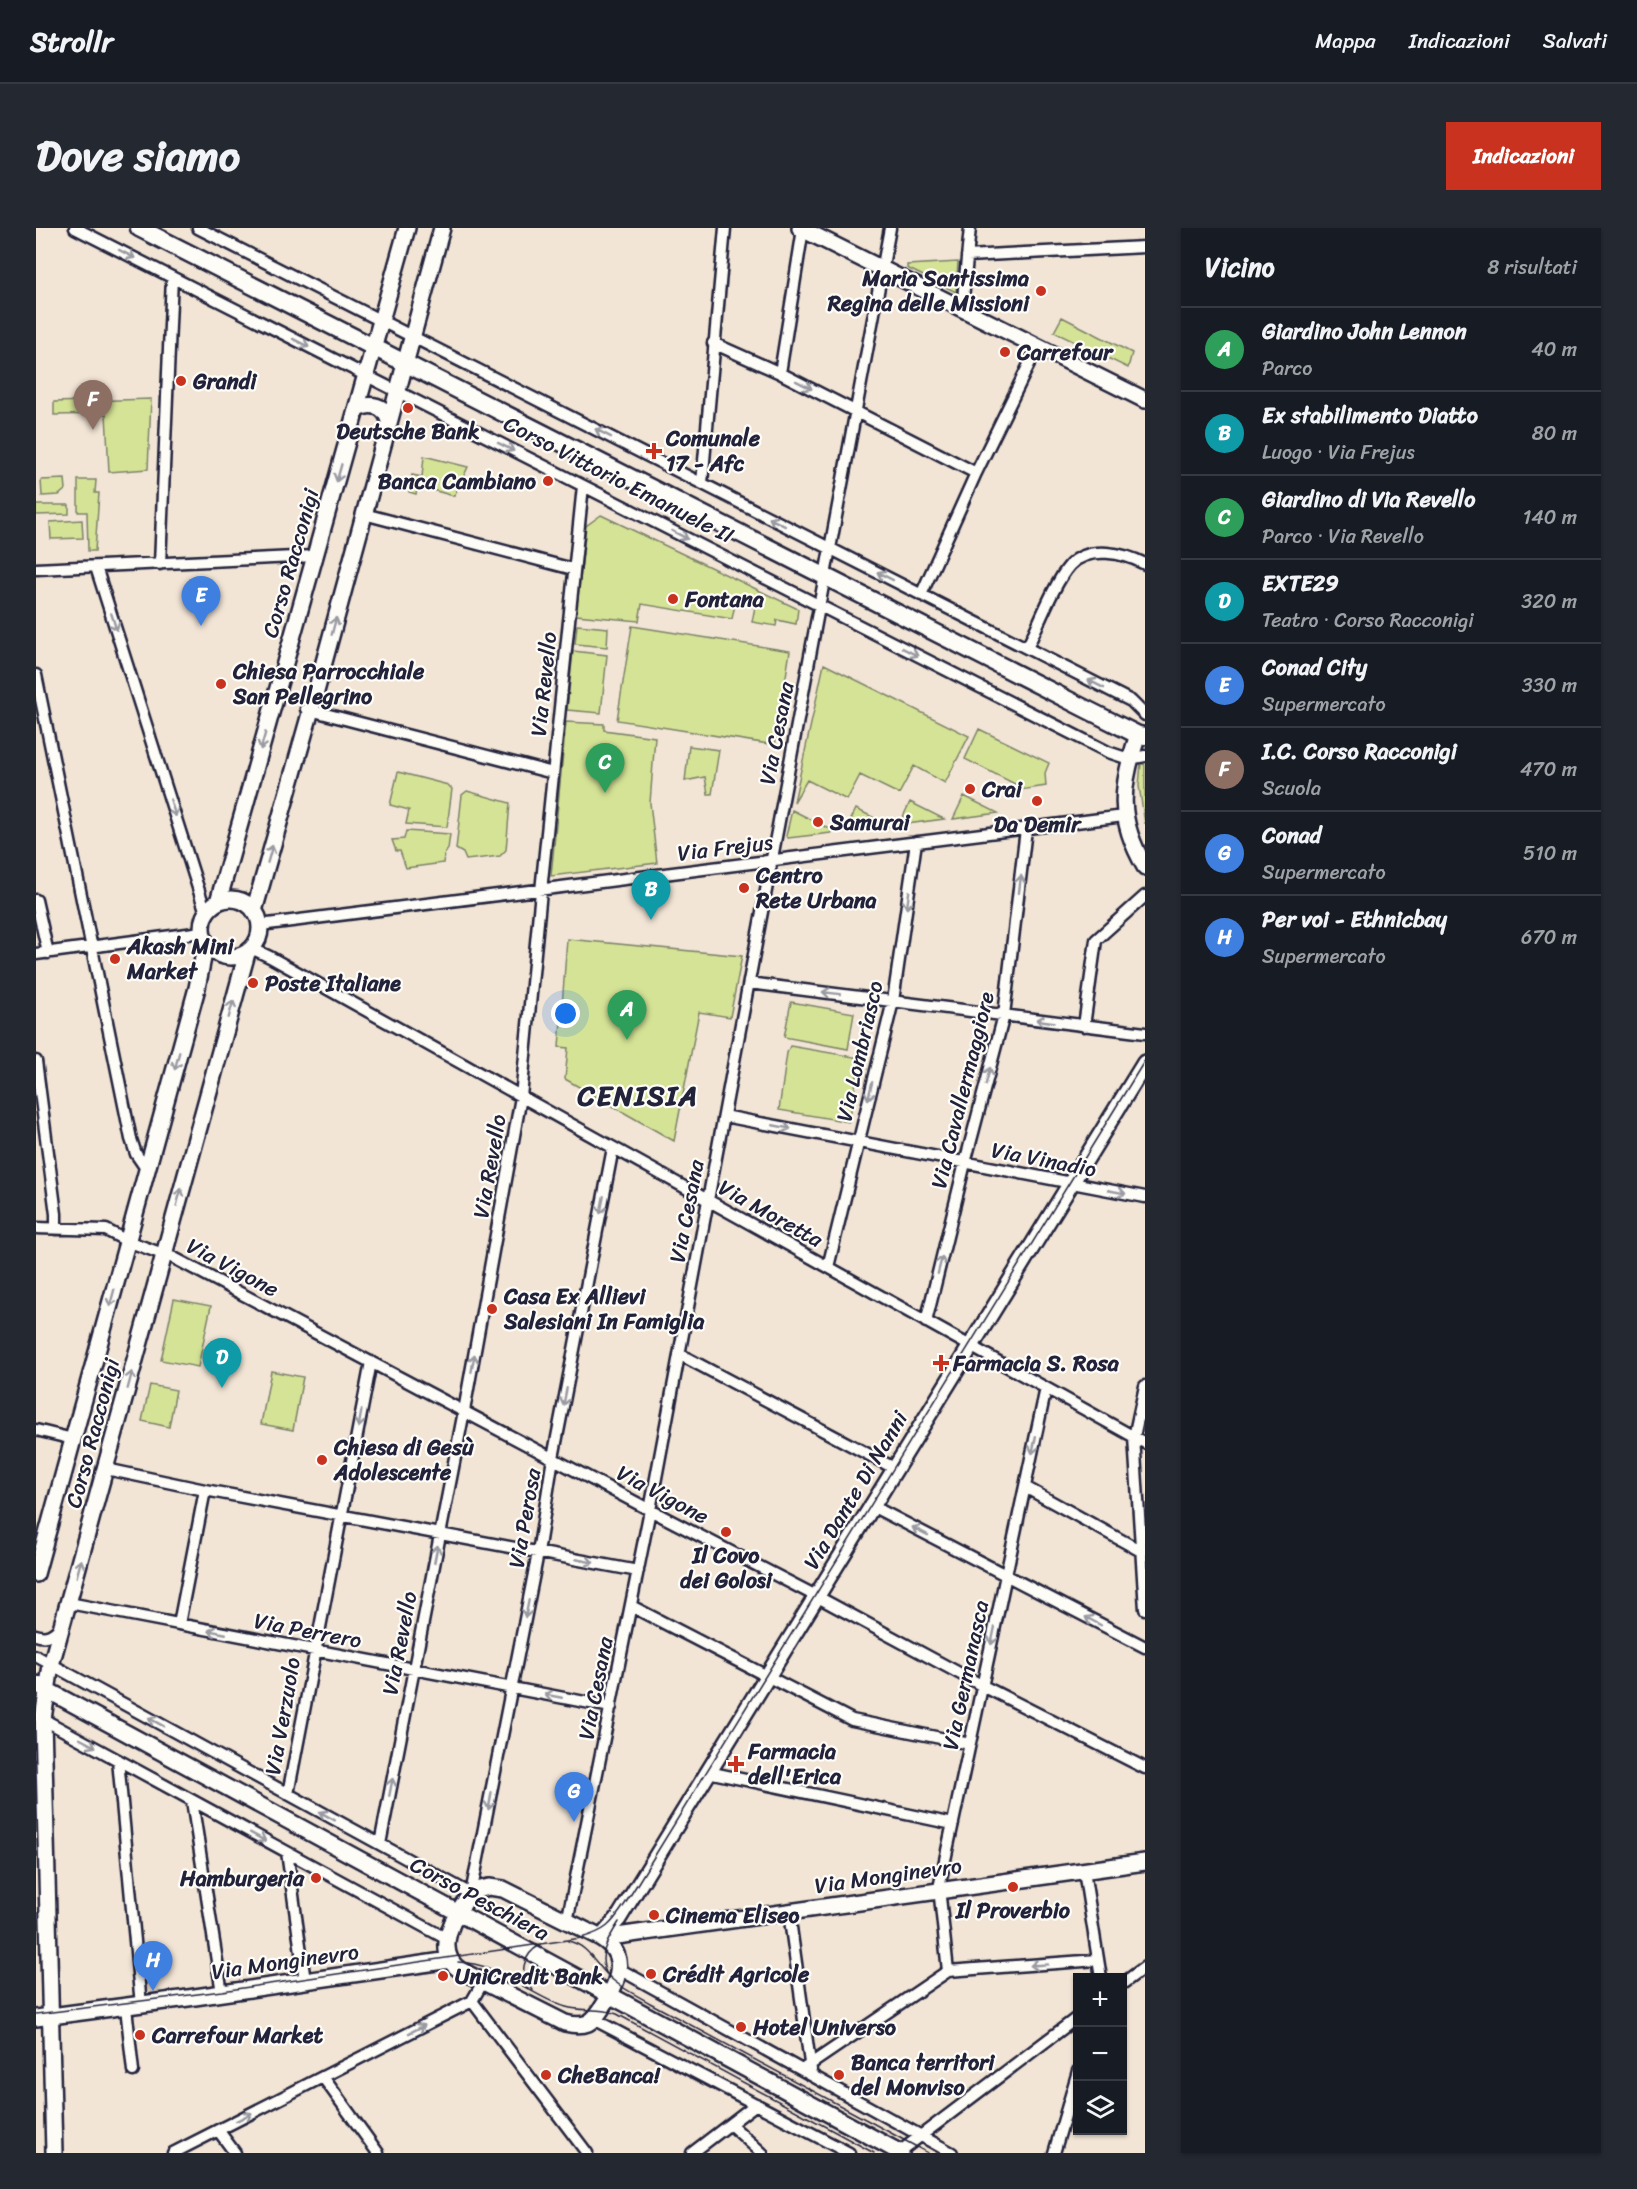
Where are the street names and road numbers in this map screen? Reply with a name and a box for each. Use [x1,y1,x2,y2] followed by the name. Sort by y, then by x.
[497,404,741,555] street label: Corso Vittorio Emanuele II
[251,483,331,642] street label: Corso Racconigi
[519,630,568,738] street label: Via Revello
[747,677,806,788] street label: Via Cesana
[675,822,775,873] street label: Via Frejus
[824,977,895,1126] street label: Via Lombriasco
[919,987,1006,1193] street label: Via Cavallermaggiore
[461,1111,518,1221] street label: Via Revello
[988,1130,1100,1189] street label: Via Vinadio
[657,1155,716,1266] street label: Via Cesana
[711,1168,831,1259] street label: Via Moretta
[179,1227,286,1308] street label: Via Vigone
[54,1353,131,1512] street label: Corso Racconigi
[792,1402,919,1577] street label: Via Dante Di Nanni
[609,1454,716,1535] street label: Via Vigone
[497,1464,553,1571] street label: Via Perosa
[370,1588,429,1698] street label: Via Revello
[931,1597,1000,1754] street label: Via Germanasca
[251,1601,365,1660] street label: Via Perrero
[566,1632,625,1743] street label: Via Cesana
[253,1654,312,1778] street label: Via Verzuolo
[403,1845,557,1952] street label: Corso Peschiera
[812,1846,964,1905] street label: Via Monginevro
[209,1932,361,1991] street label: Via Monginevro

